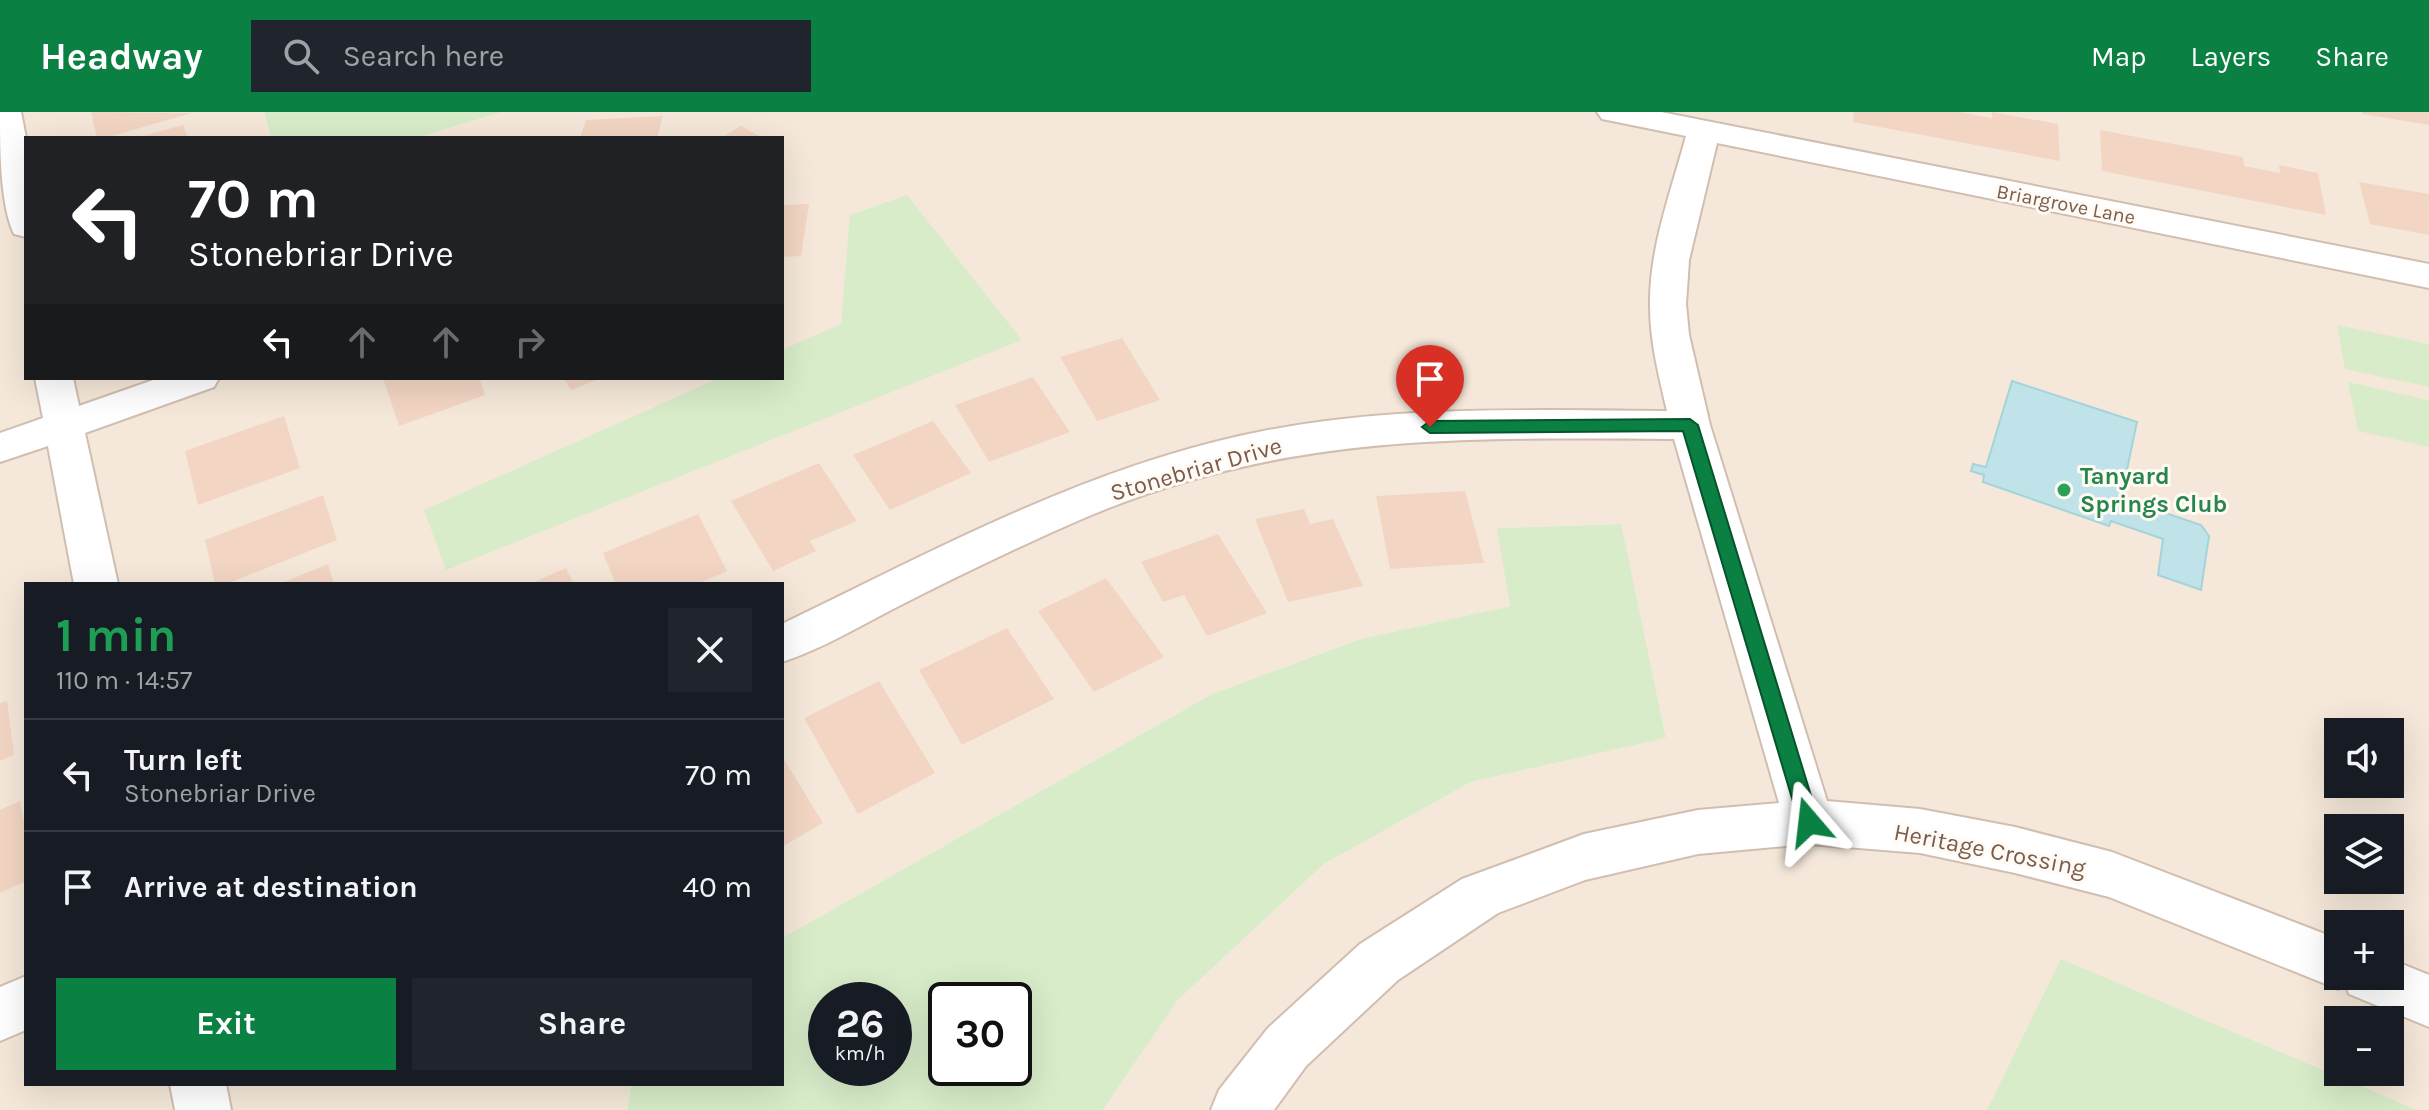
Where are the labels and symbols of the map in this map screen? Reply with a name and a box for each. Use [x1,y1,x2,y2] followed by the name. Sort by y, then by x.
[1995,180,2137,229] street label: Briargrove Lane
[1396,345,1464,427] pin
[1107,431,1285,507] street label: Stonebriar Drive
[2080,462,2227,518] place label: Tanyard Springs Club
[2055,481,2073,499] marker: Tanyard Springs Club
[1767,780,1851,864] position arrow
[1892,818,2089,882] street label: Heritage Crossing
[928,982,1032,1086] speed limit sign: 30

